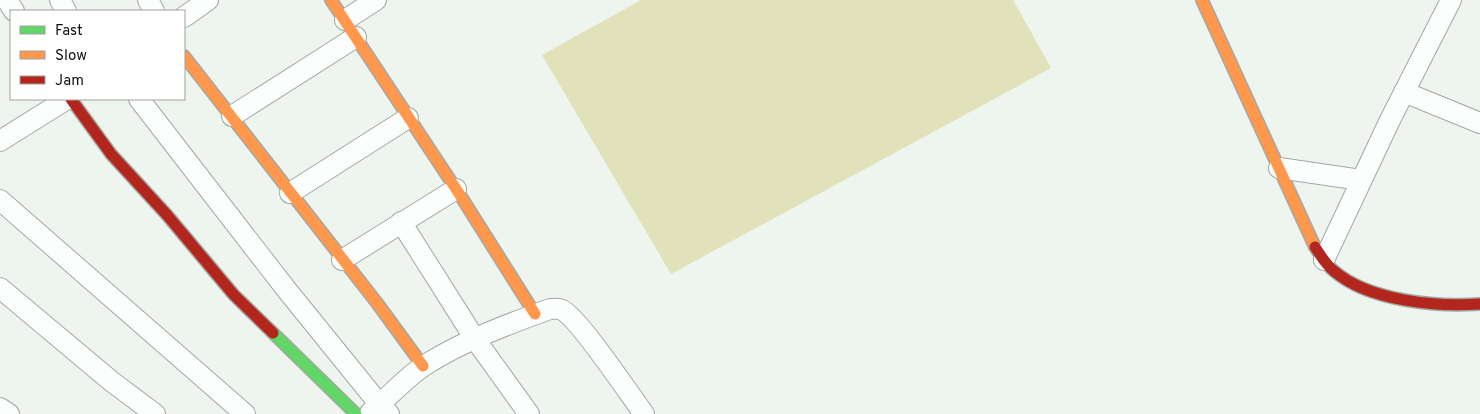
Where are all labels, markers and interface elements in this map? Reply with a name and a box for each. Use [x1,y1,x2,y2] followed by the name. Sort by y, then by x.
[10,10,185,100] legend
[55,22,83,41] text: Fast
[55,47,87,66] text: Slow
[55,72,84,91] text: Jam

